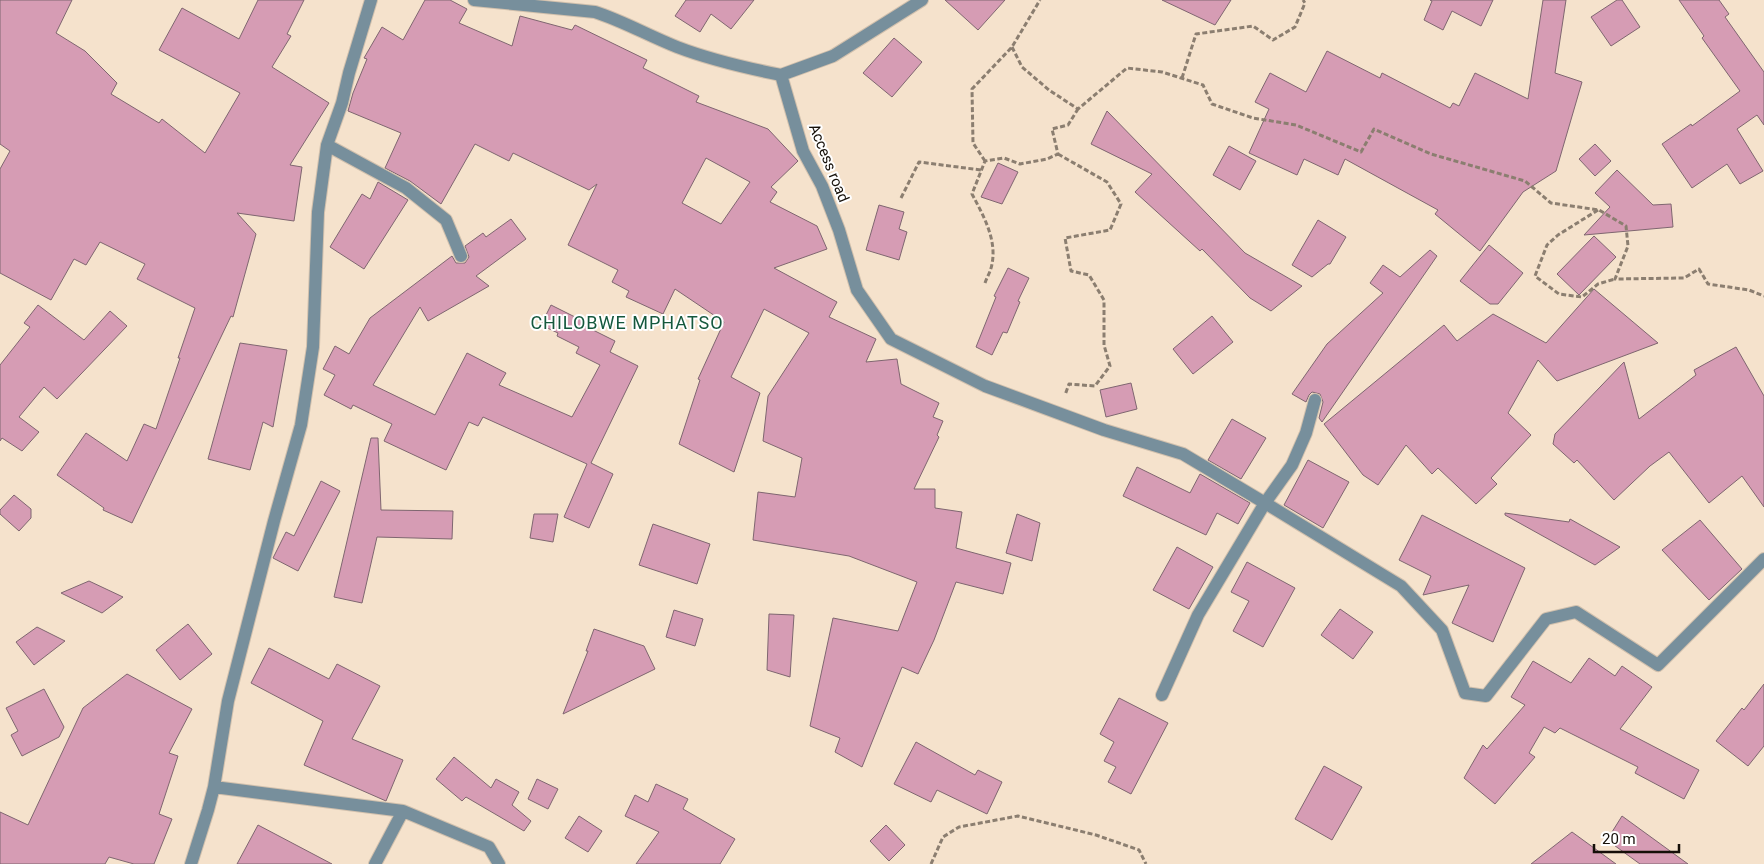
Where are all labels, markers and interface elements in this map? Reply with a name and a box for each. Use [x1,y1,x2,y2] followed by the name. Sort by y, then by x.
[805,121,853,205] street label: Access road
[530,312,724,333] district label: CHILOBWE MPHATSO
[1594,822,1679,854] scale bar
[1602,830,1636,848] text: 20 m

